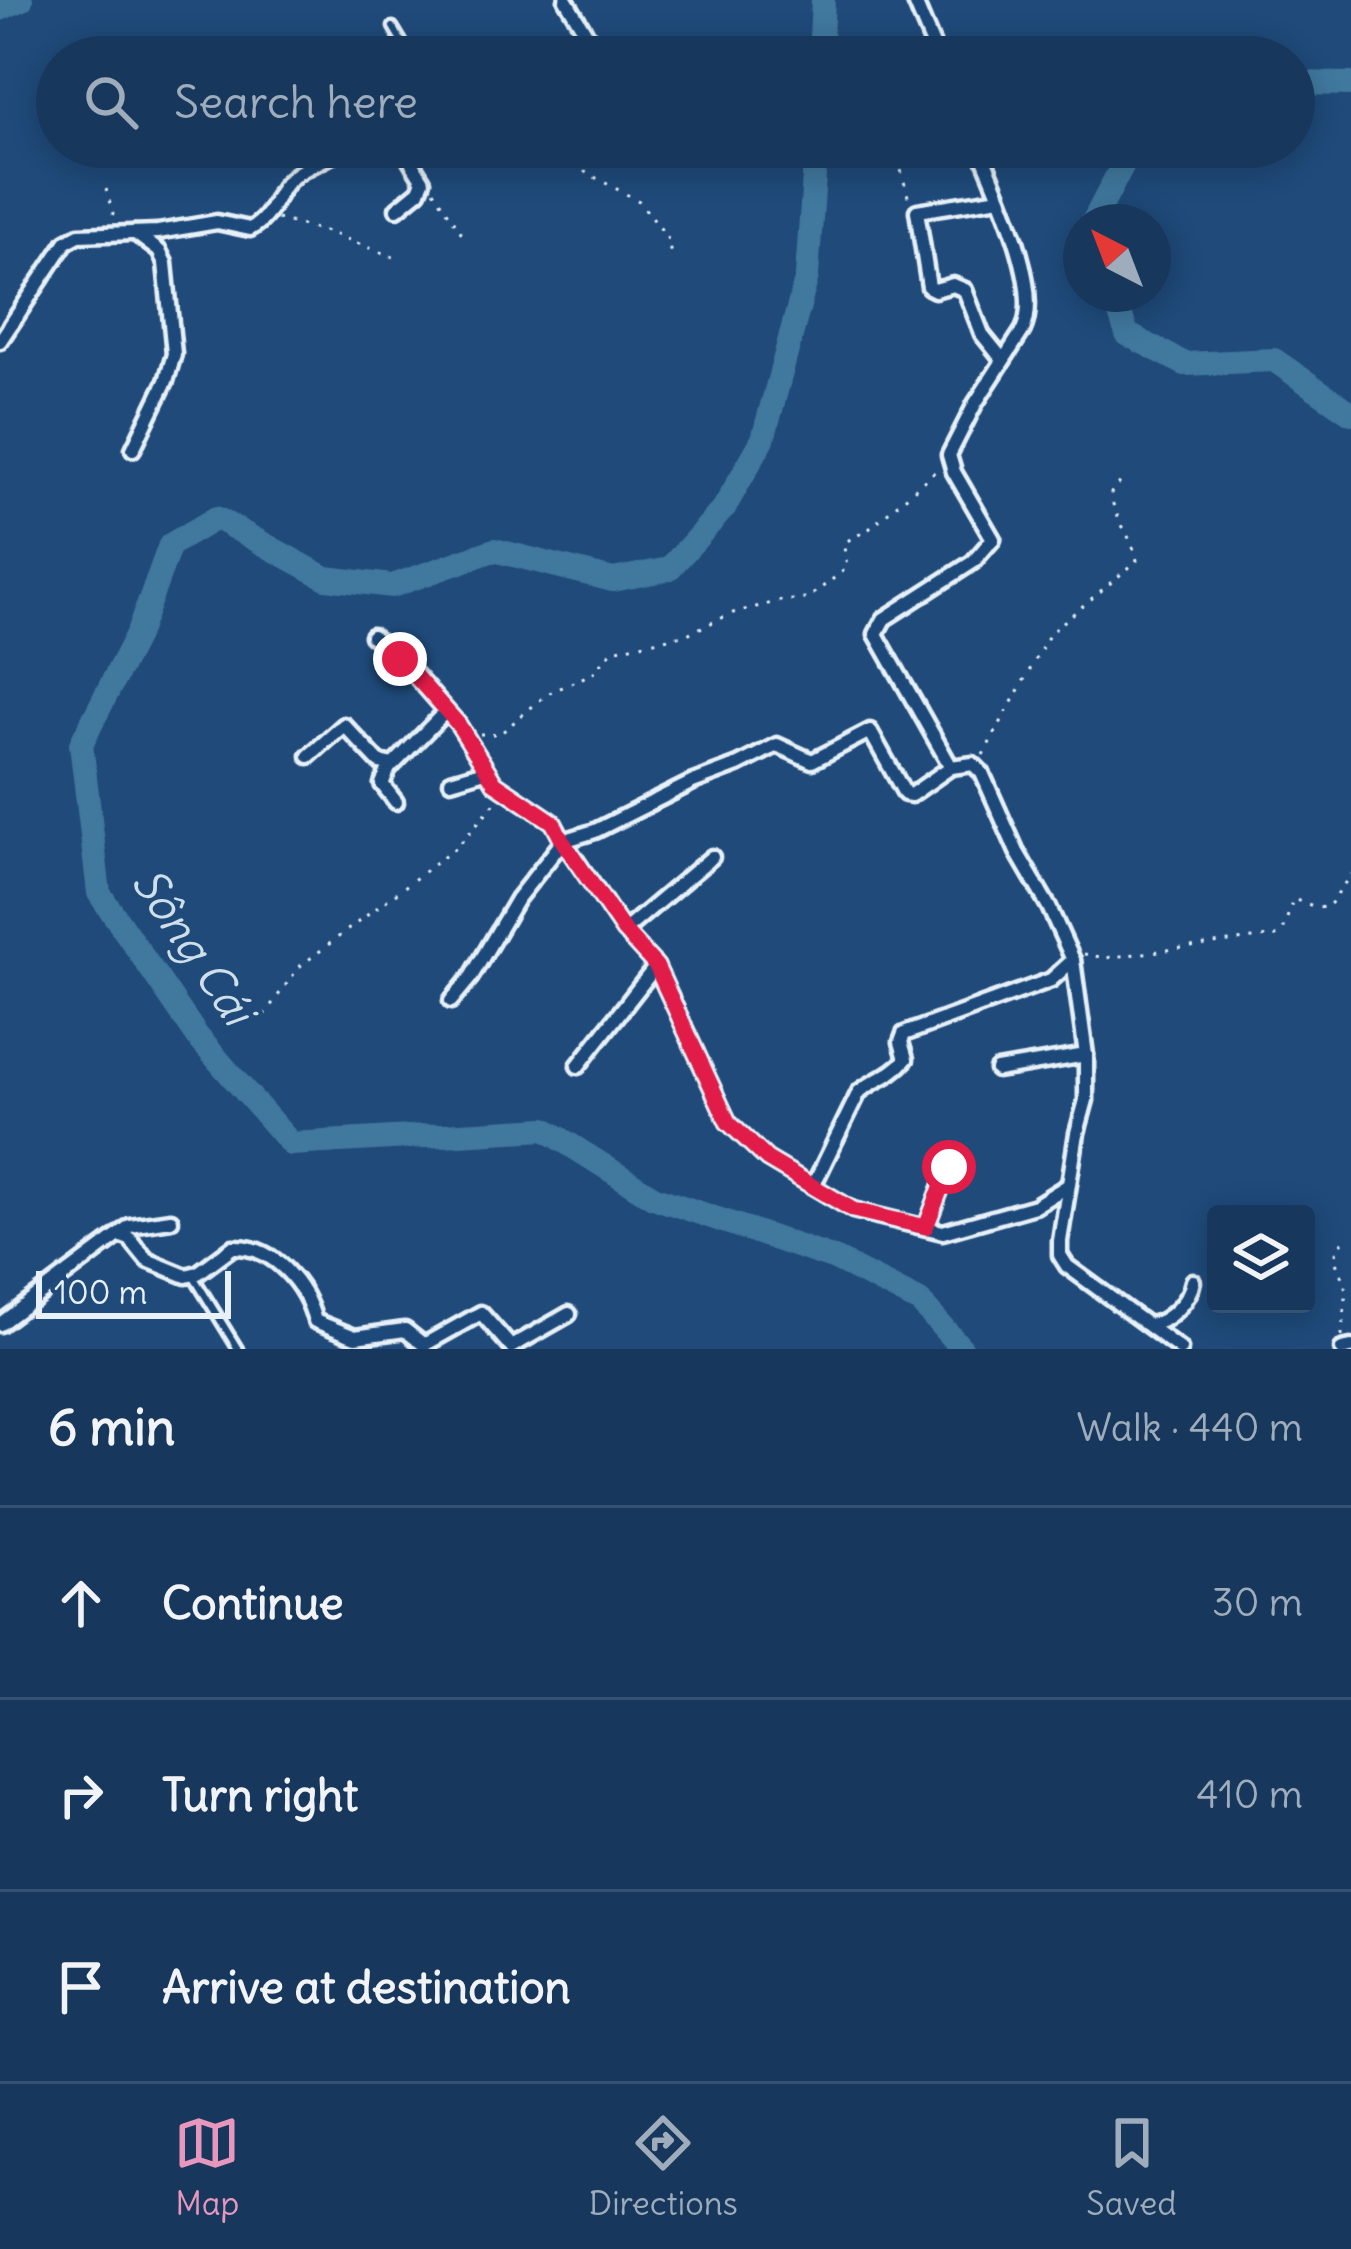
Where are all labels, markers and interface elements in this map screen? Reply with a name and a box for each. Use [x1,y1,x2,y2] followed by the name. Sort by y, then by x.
[36,36,1315,168] search box
[78,69,144,135] icon: search
[174,74,418,130] text: Search here
[1063,204,1171,312] north arrow
[373,632,427,686] route end
[120,857,269,1039] water label: Sông Cái
[922,1140,976,1194] route start
[1207,1205,1315,1313] map controls
[1207,1205,1315,1313] button: layers
[36,1265,231,1318] scale bar
[54,1271,147,1313] text: 100 m
[48,1395,175,1459] text: 6 min
[1076,1403,1303,1452] text: Walk · 440 m
[48,1570,114,1636] icon: ahead
[162,1575,344,1631] text: Continue
[1212,1578,1303,1627] text: 30 m
[48,1762,114,1828] icon: right
[162,1767,358,1823] text: Turn right
[1196,1770,1303,1819] text: 410 m
[48,1954,114,2020] icon: arrive
[162,1959,571,2015] text: Arrive at destination
[174,2110,240,2224] tab: Map
[589,2110,738,2224] tab: Directions
[1086,2110,1177,2224] tab: Saved

